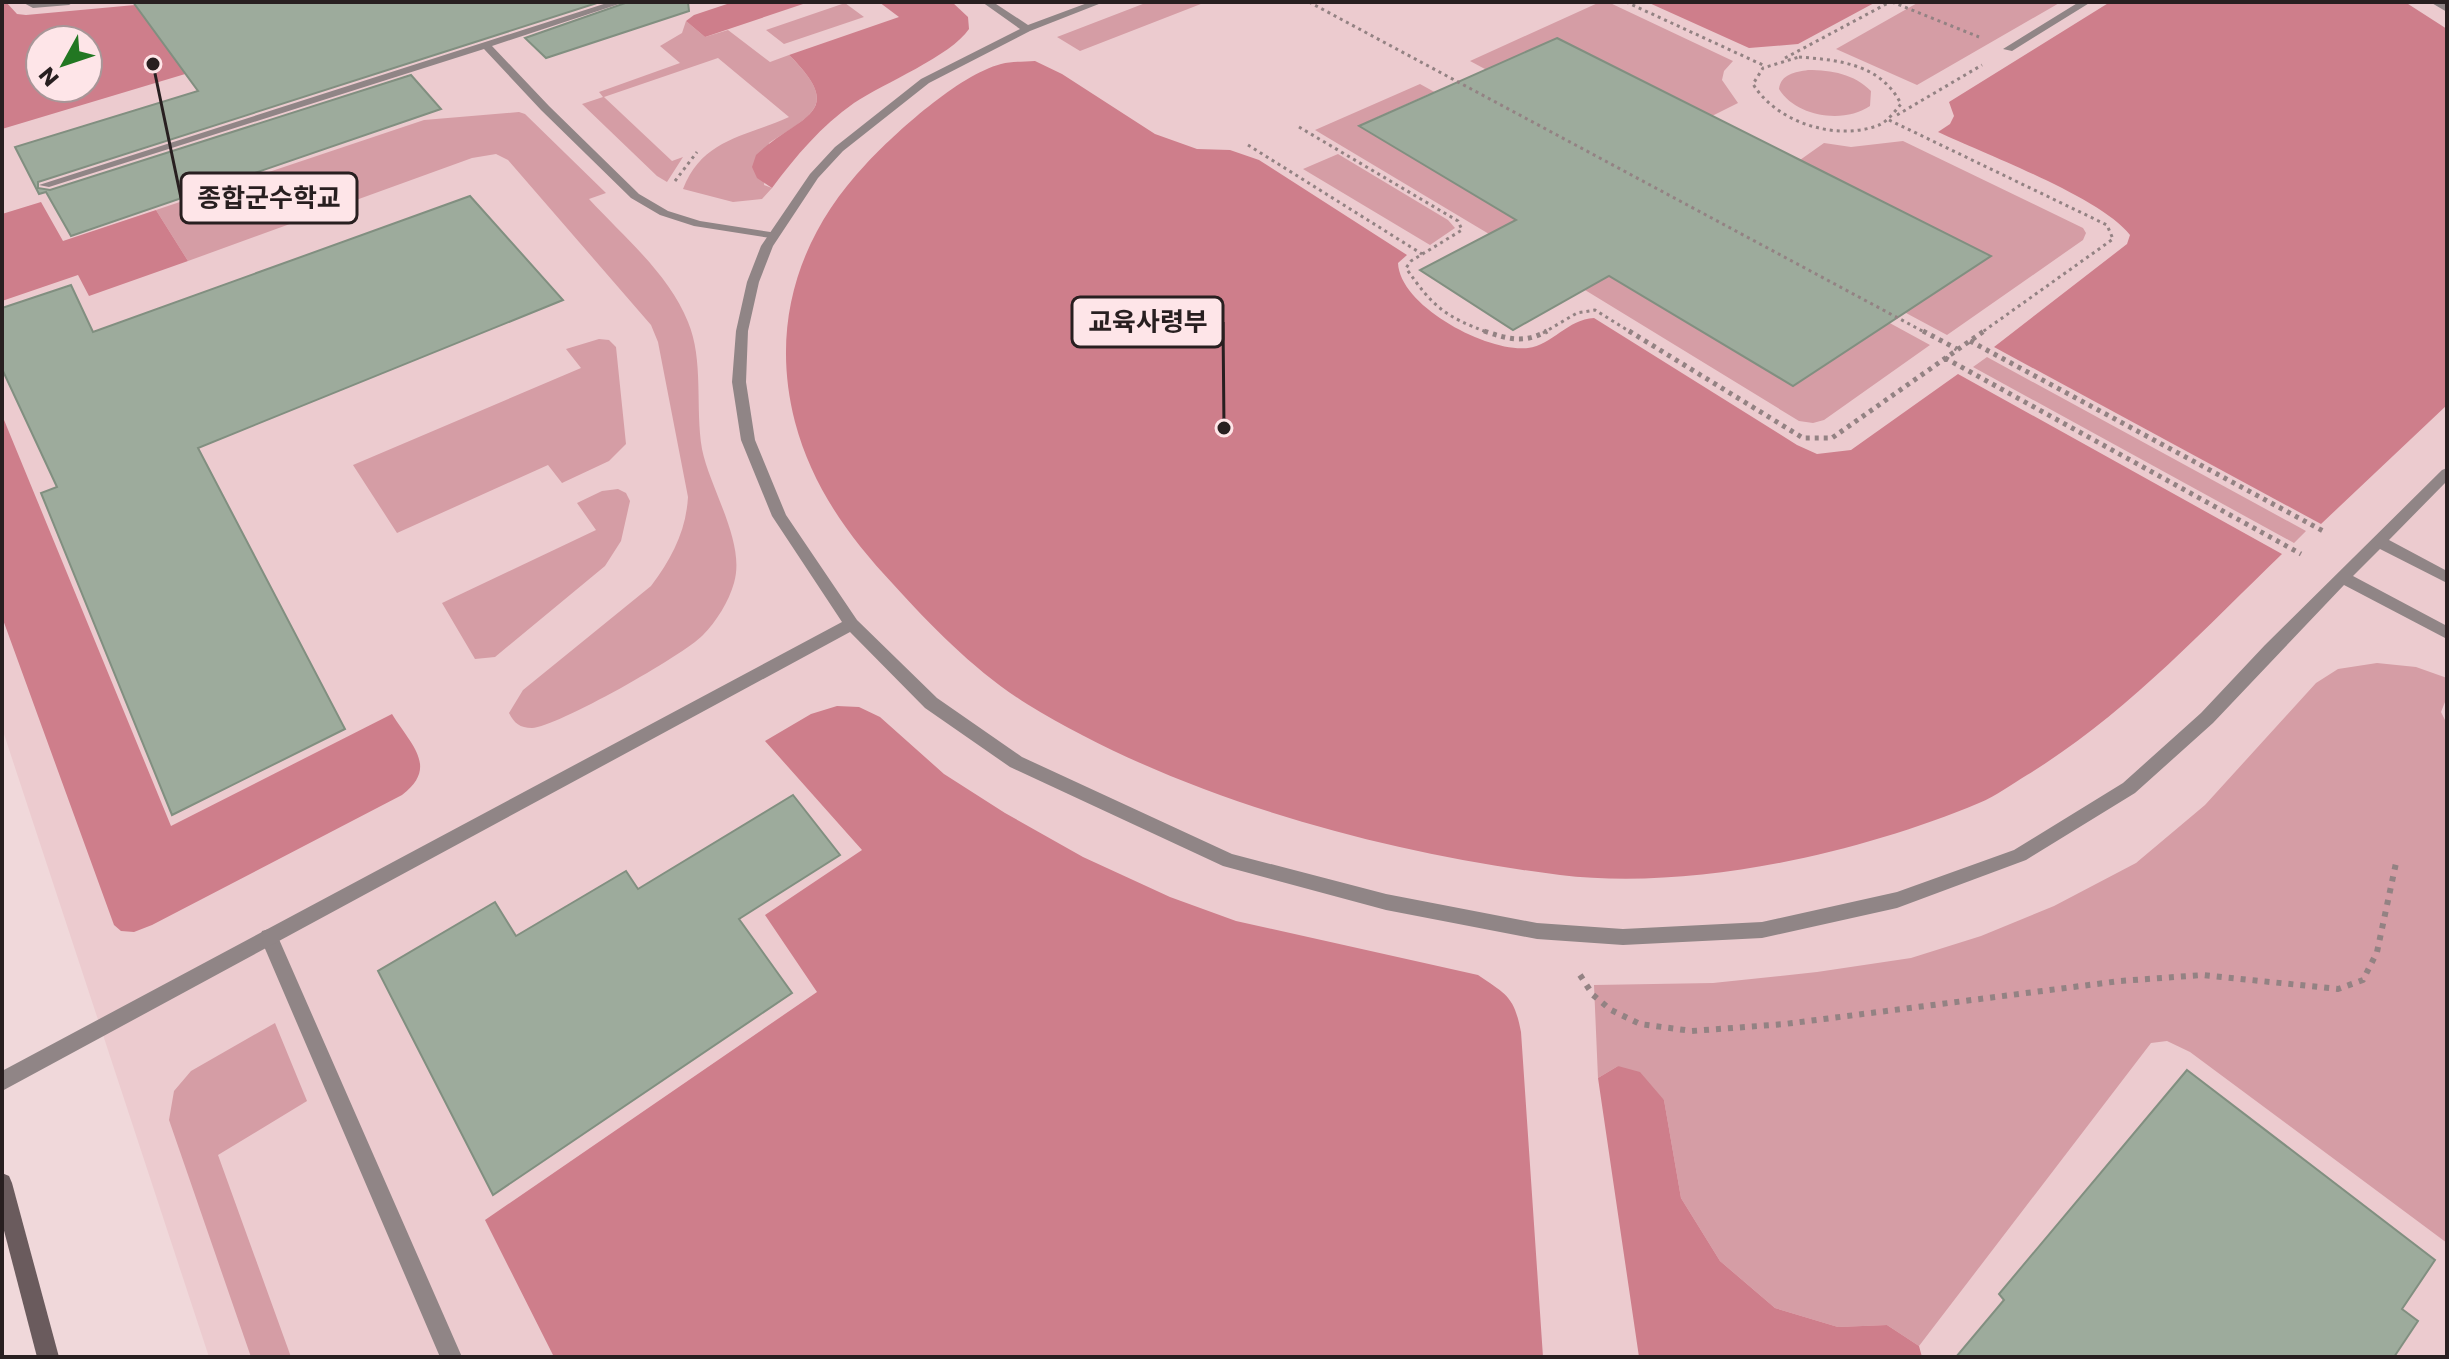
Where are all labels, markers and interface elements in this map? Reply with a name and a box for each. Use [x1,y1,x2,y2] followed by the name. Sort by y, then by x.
[24,24,104,104] north arrow
[32,60,66,93] text: N
[181,173,357,223] callout: 종합군수학교
[197,180,341,216] text: 종합군수학교
[1072,297,1223,347] callout: 교육사령부
[1088,304,1208,340] text: 교육사령부

